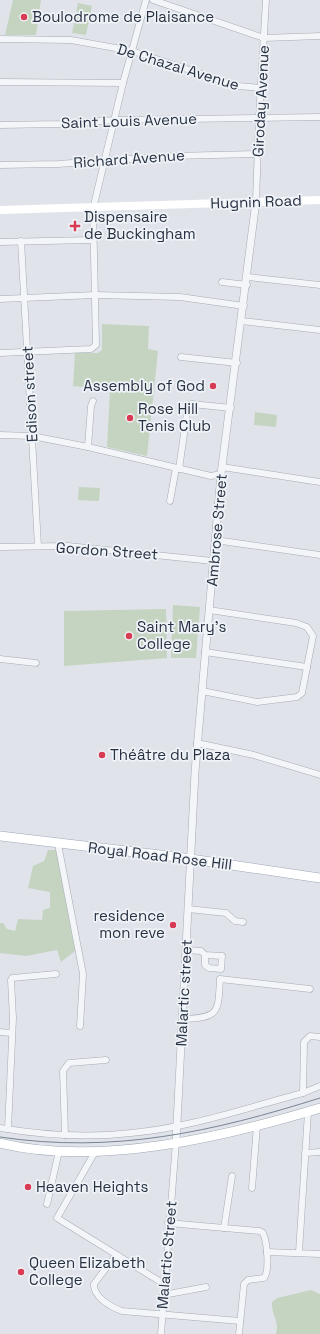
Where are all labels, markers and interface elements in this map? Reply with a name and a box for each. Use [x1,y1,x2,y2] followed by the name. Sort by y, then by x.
[32,7,214,26] place label: Boulodrome de Plaisance
[19,12,29,22] marker: Boulodrome de Plaisance
[115,39,242,94] street label: De Chazal Avenue
[248,44,273,157] street label: Giroday Avenue
[61,109,197,132] street label: Saint Louis Avenue
[73,145,185,172] street label: Richard Avenue
[210,190,302,213] street label: Hugnin Road
[84,207,196,243] place label: Dispensaire de Buckingham
[69,220,81,232] marker: Dispensaire de Buckingham
[17,345,42,443] street label: Edison street
[83,376,205,395] place label: Assembly of God
[208,381,218,391] marker: Assembly of God
[138,399,211,435] place label: Rose Hill Tenis Club
[125,413,135,423] marker: Rose Hill Tenis Club
[202,473,231,587] street label: Ambrose Street
[55,537,159,564] street label: Gordon Street
[137,617,226,653] place label: Saint Mary's College
[124,631,134,641] marker: Saint Mary's College
[110,745,231,764] place label: Théâtre du Plaza
[97,750,107,760] marker: Théâtre du Plaza
[87,837,233,874] street label: Royal Road Rose Hill
[94,906,165,942] place label: residence mon reve
[168,920,178,930] marker: residence mon reve
[171,939,196,1047] street label: Malartic street
[36,1177,149,1196] place label: Heaven Heights
[23,1182,33,1192] marker: Heaven Heights
[152,1200,181,1310] street label: Malartic Street
[29,1253,146,1289] place label: Queen Elizabeth College
[16,1267,26,1277] marker: Queen Elizabeth College

